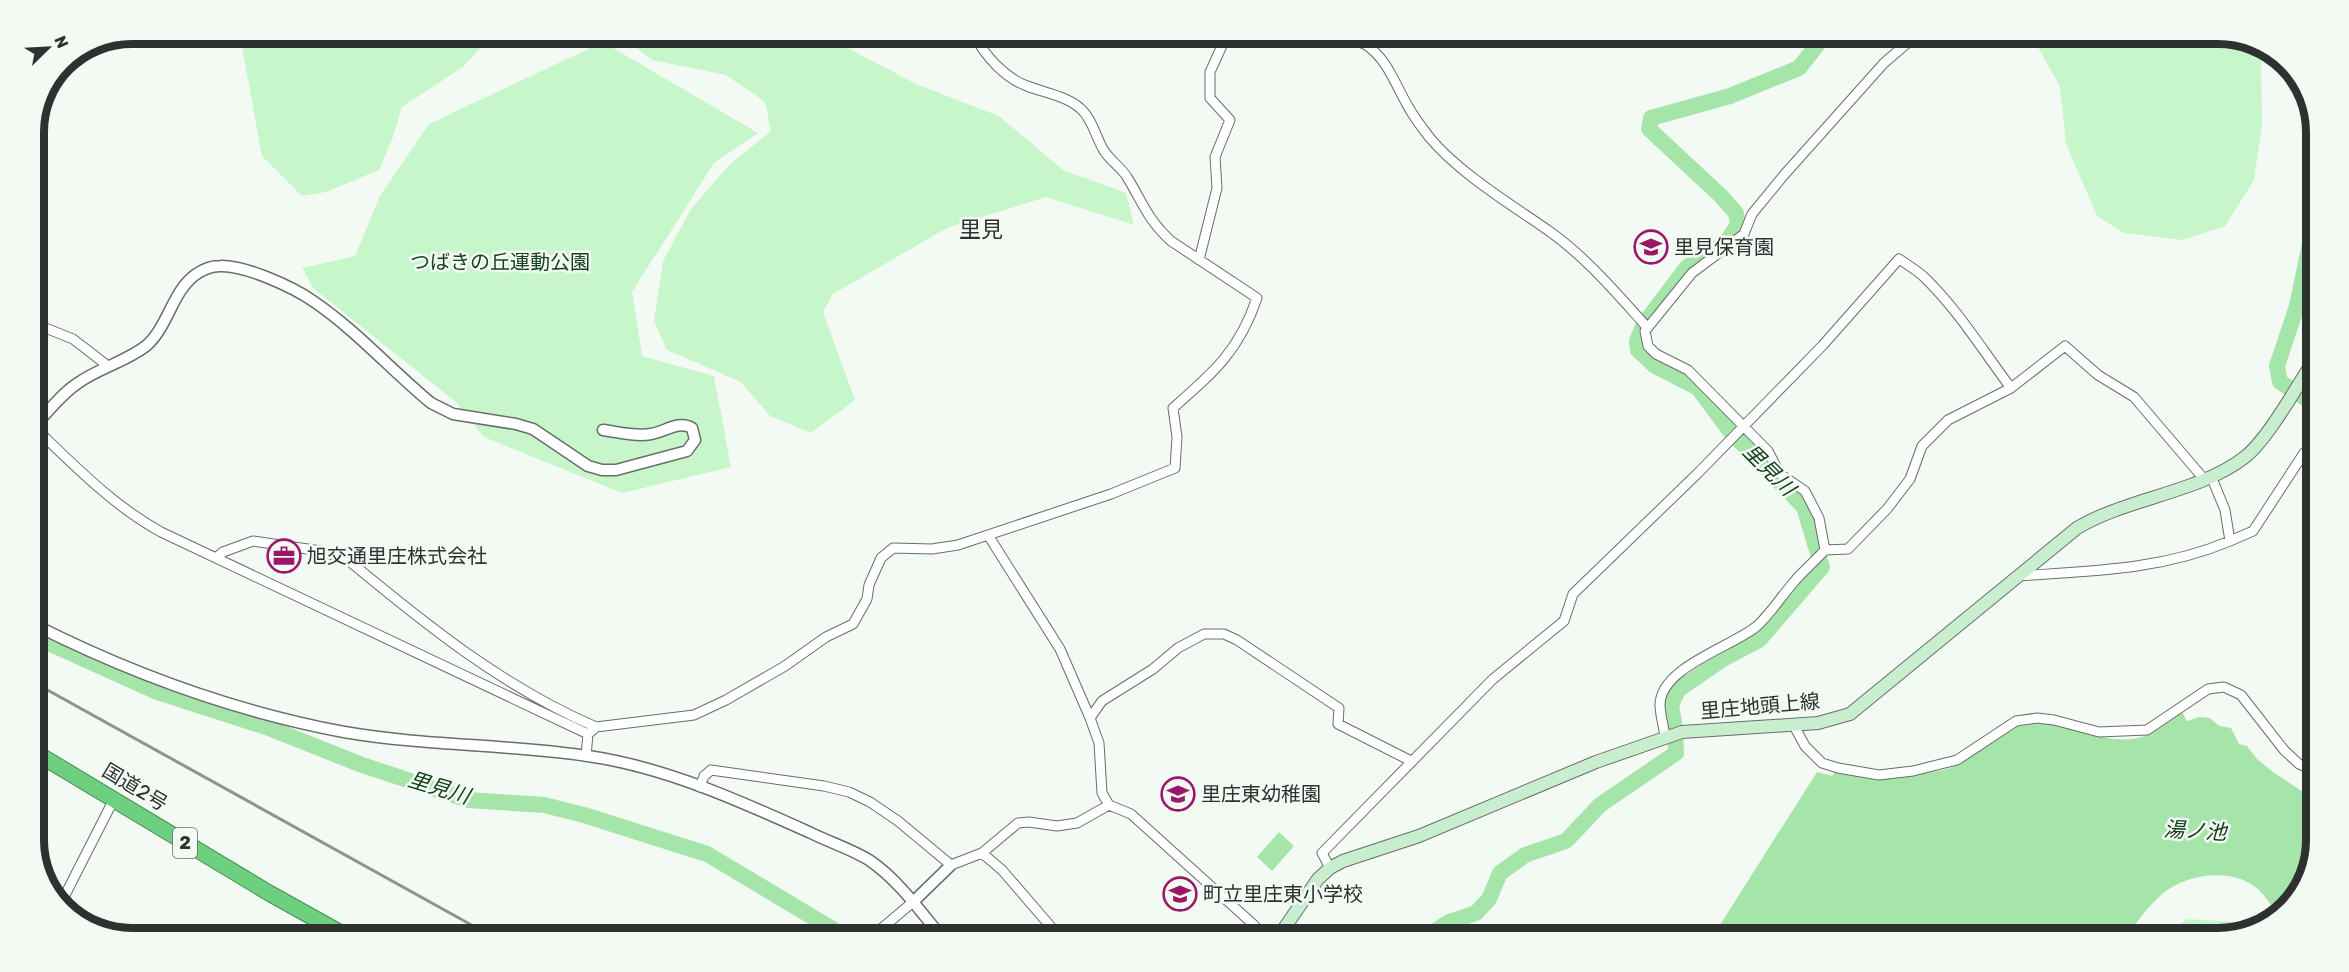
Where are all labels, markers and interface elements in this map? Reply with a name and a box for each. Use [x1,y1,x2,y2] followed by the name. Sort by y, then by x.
[18,18,78,78] north arrow
[50,33,72,51] text: N
[959,216,1003,243] district label: 里見
[1633,229,1669,265] school or university icon: 里見保育園
[1674,235,1774,259] place label: 里見保育園
[410,250,590,274] park label: つばきの丘運動公園
[1738,439,1802,502] water label: 里見川
[266,538,302,574] office icon: 旭交通里庄株式会社
[307,544,487,568] place label: 旭交通里庄株式会社
[1699,689,1821,723] street label: 里庄地頭上線
[98,758,172,816] street label: 国道2号
[405,766,475,809] water label: 里見川
[1160,776,1196,812] school or university icon: 里庄東幼稚園
[1201,782,1321,806] place label: 里庄東幼稚園
[2163,816,2229,845] water label: 湯ノ池
[173,828,197,858] road number: 2
[1162,876,1198,912] school or university icon: 町立里庄東小学校
[1203,882,1363,906] place label: 町立里庄東小学校

